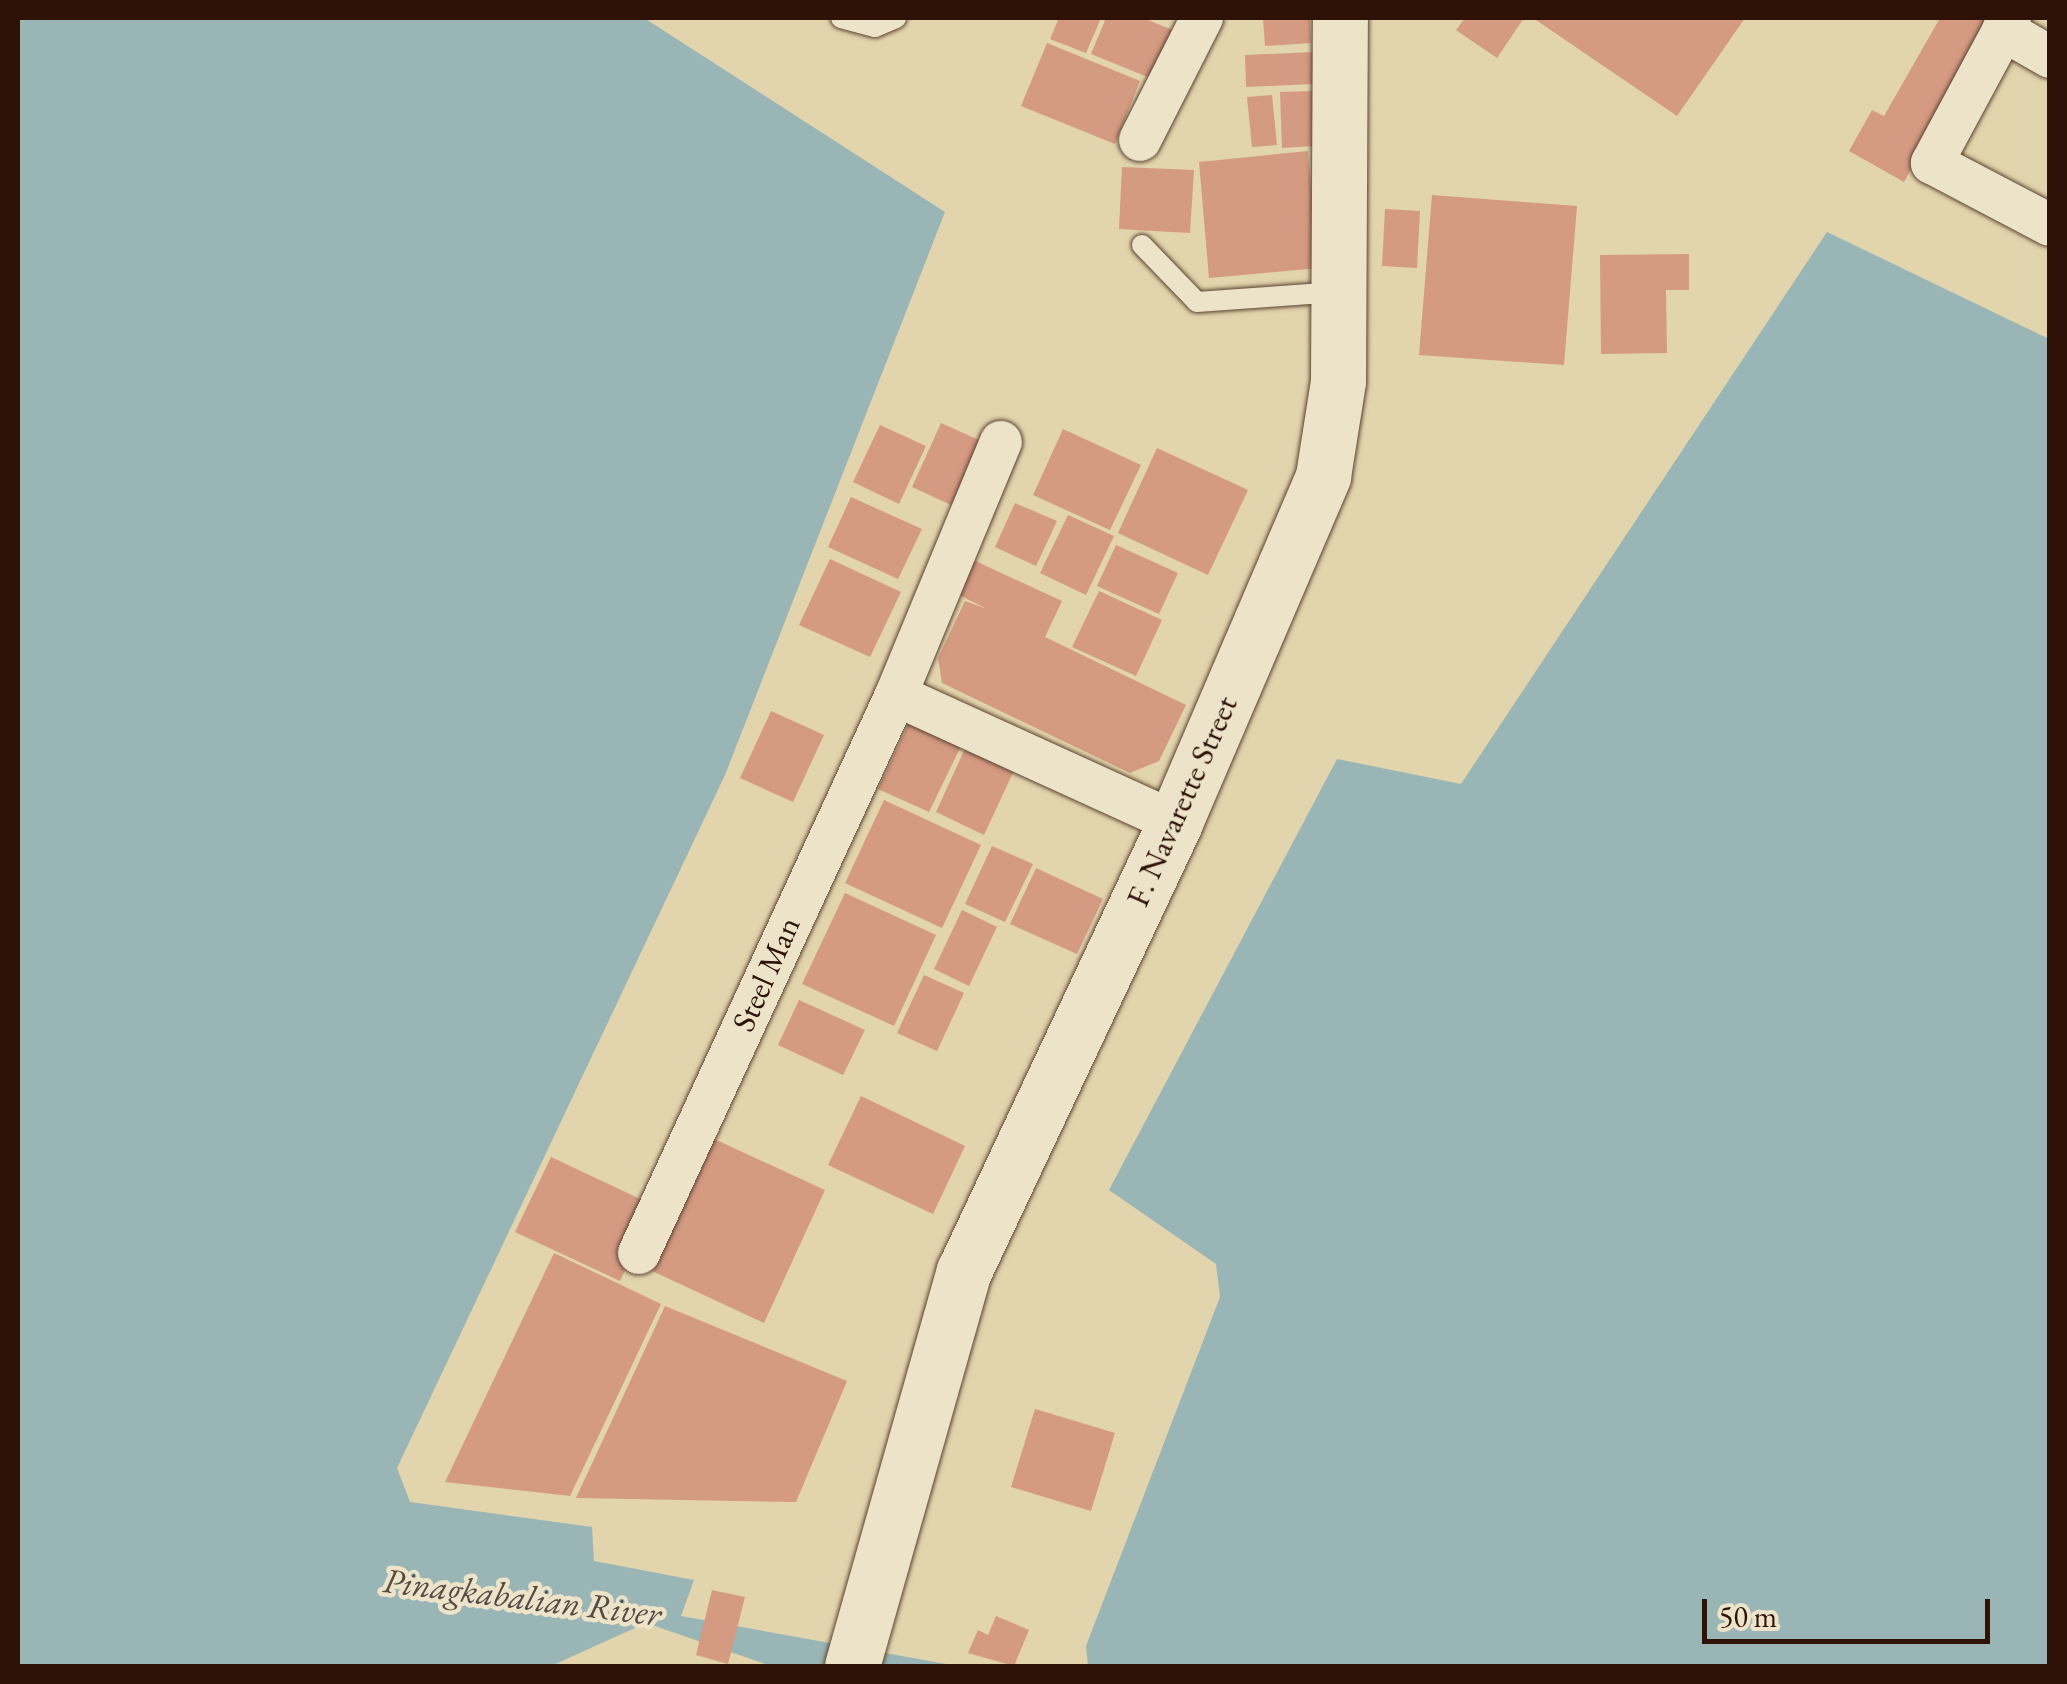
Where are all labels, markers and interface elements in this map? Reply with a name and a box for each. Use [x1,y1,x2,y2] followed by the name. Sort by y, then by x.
[1118,690,1246,912] street label: F. Navarette Street
[724,911,808,1037] street label: Steel Man
[381,1559,663,1635] water label: Pinagkabalian River
[1707,1579,1994,1641] scale bar
[1719,1597,1777,1636] text: 50 m

